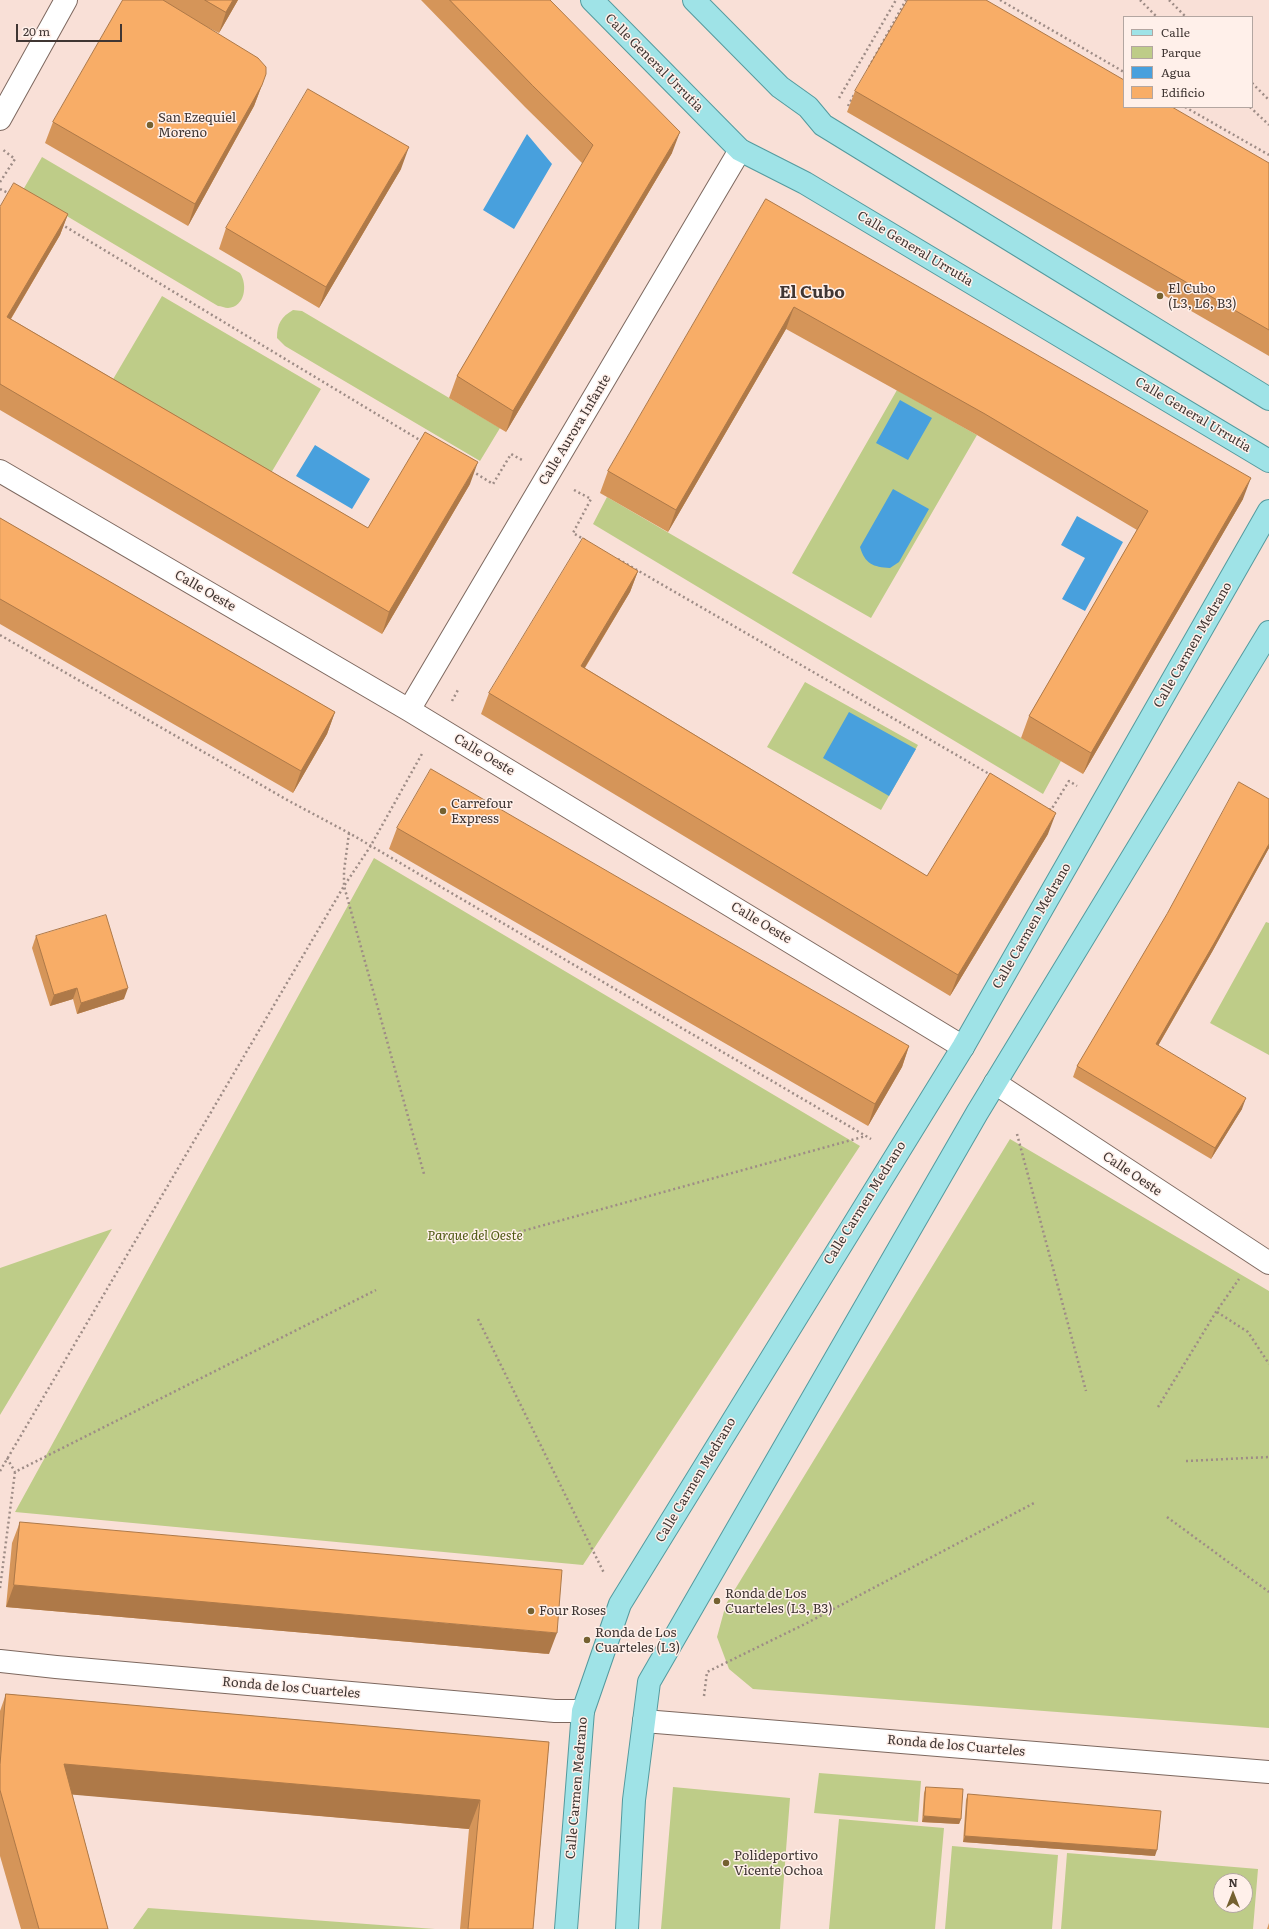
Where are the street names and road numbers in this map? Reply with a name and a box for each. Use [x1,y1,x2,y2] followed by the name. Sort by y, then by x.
[602,11,706,115] street label: Calle General Urrutia
[854,208,976,290] street label: Calle General Urrutia
[536,372,614,488] street label: Calle Aurora Infante
[1132,374,1254,456] street label: Calle General Urrutia
[172,567,238,615] street label: Calle Oeste
[1151,579,1235,711] street label: Calle Carmen Medrano
[451,731,517,779] street label: Calle Oeste
[990,860,1074,992] street label: Calle Carmen Medrano
[728,899,794,947] street label: Calle Oeste
[821,1138,909,1268] street label: Calle Carmen Medrano
[1099,1149,1165,1199] street label: Calle Oeste
[653,1415,739,1545] street label: Calle Carmen Medrano
[221,1674,361,1702] street label: Ronda de los Cuarteles
[563,1716,591,1860] street label: Calle Carmen Medrano
[886,1732,1026,1760] street label: Ronda de los Cuarteles

